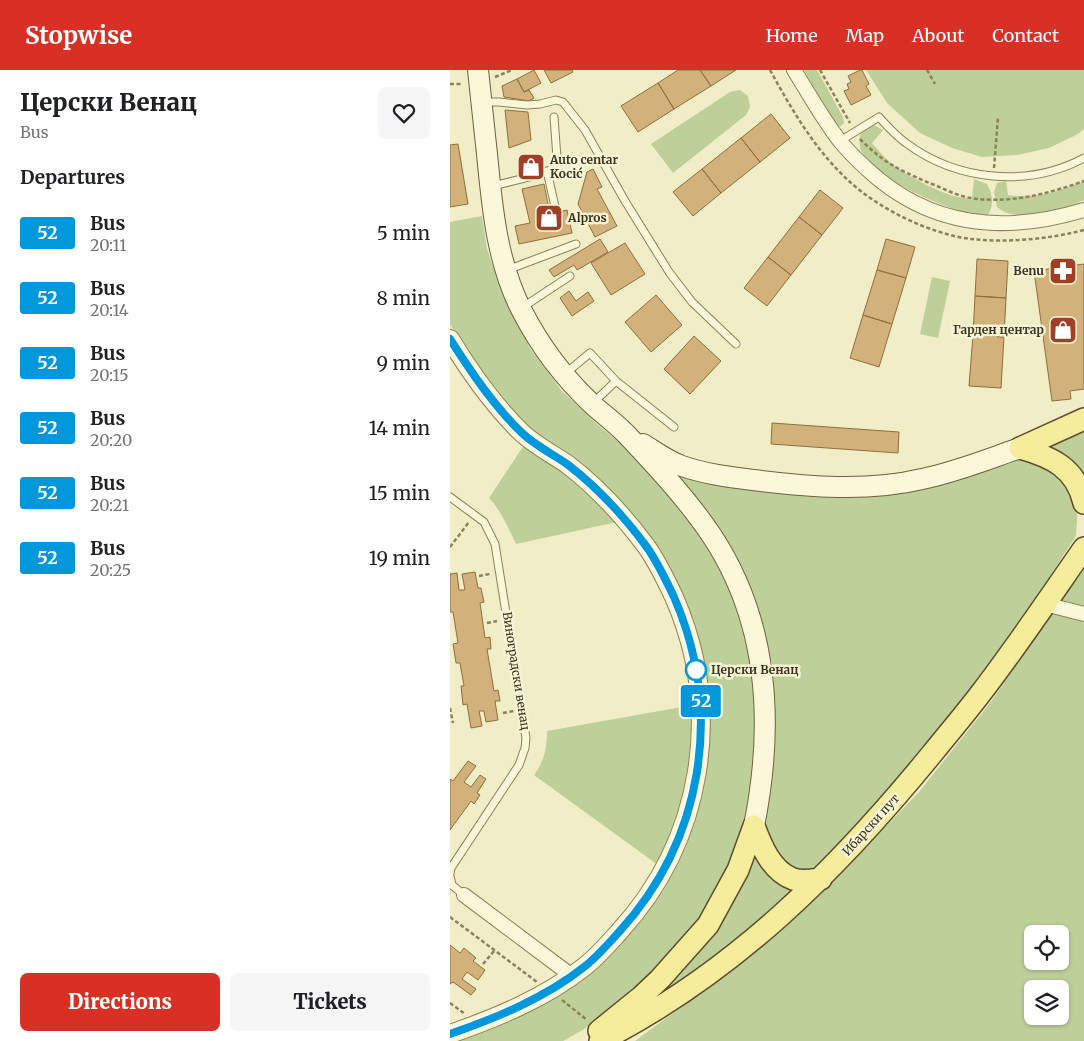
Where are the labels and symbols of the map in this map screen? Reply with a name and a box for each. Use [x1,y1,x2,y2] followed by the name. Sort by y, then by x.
[516,152,546,182] shop icon: Auto centar Kocić
[549,152,619,181] place label: Auto centar Kocić
[534,203,564,233] shop icon: Alpros
[567,210,607,225] place label: Alpros
[1048,256,1078,286] pharmacy icon: Benu
[1013,263,1044,278] place label: Benu
[1048,315,1078,345] shop icon: Гарден центар
[953,322,1044,337] place label: Гарден центар
[500,611,533,731] street label: Виноградски венац
[685,659,707,681] marker: Церски Венац
[711,662,799,677] place label: Церски Венац
[678,685,724,717] line badge: 52
[839,791,902,859] street label: Ибарски пут

